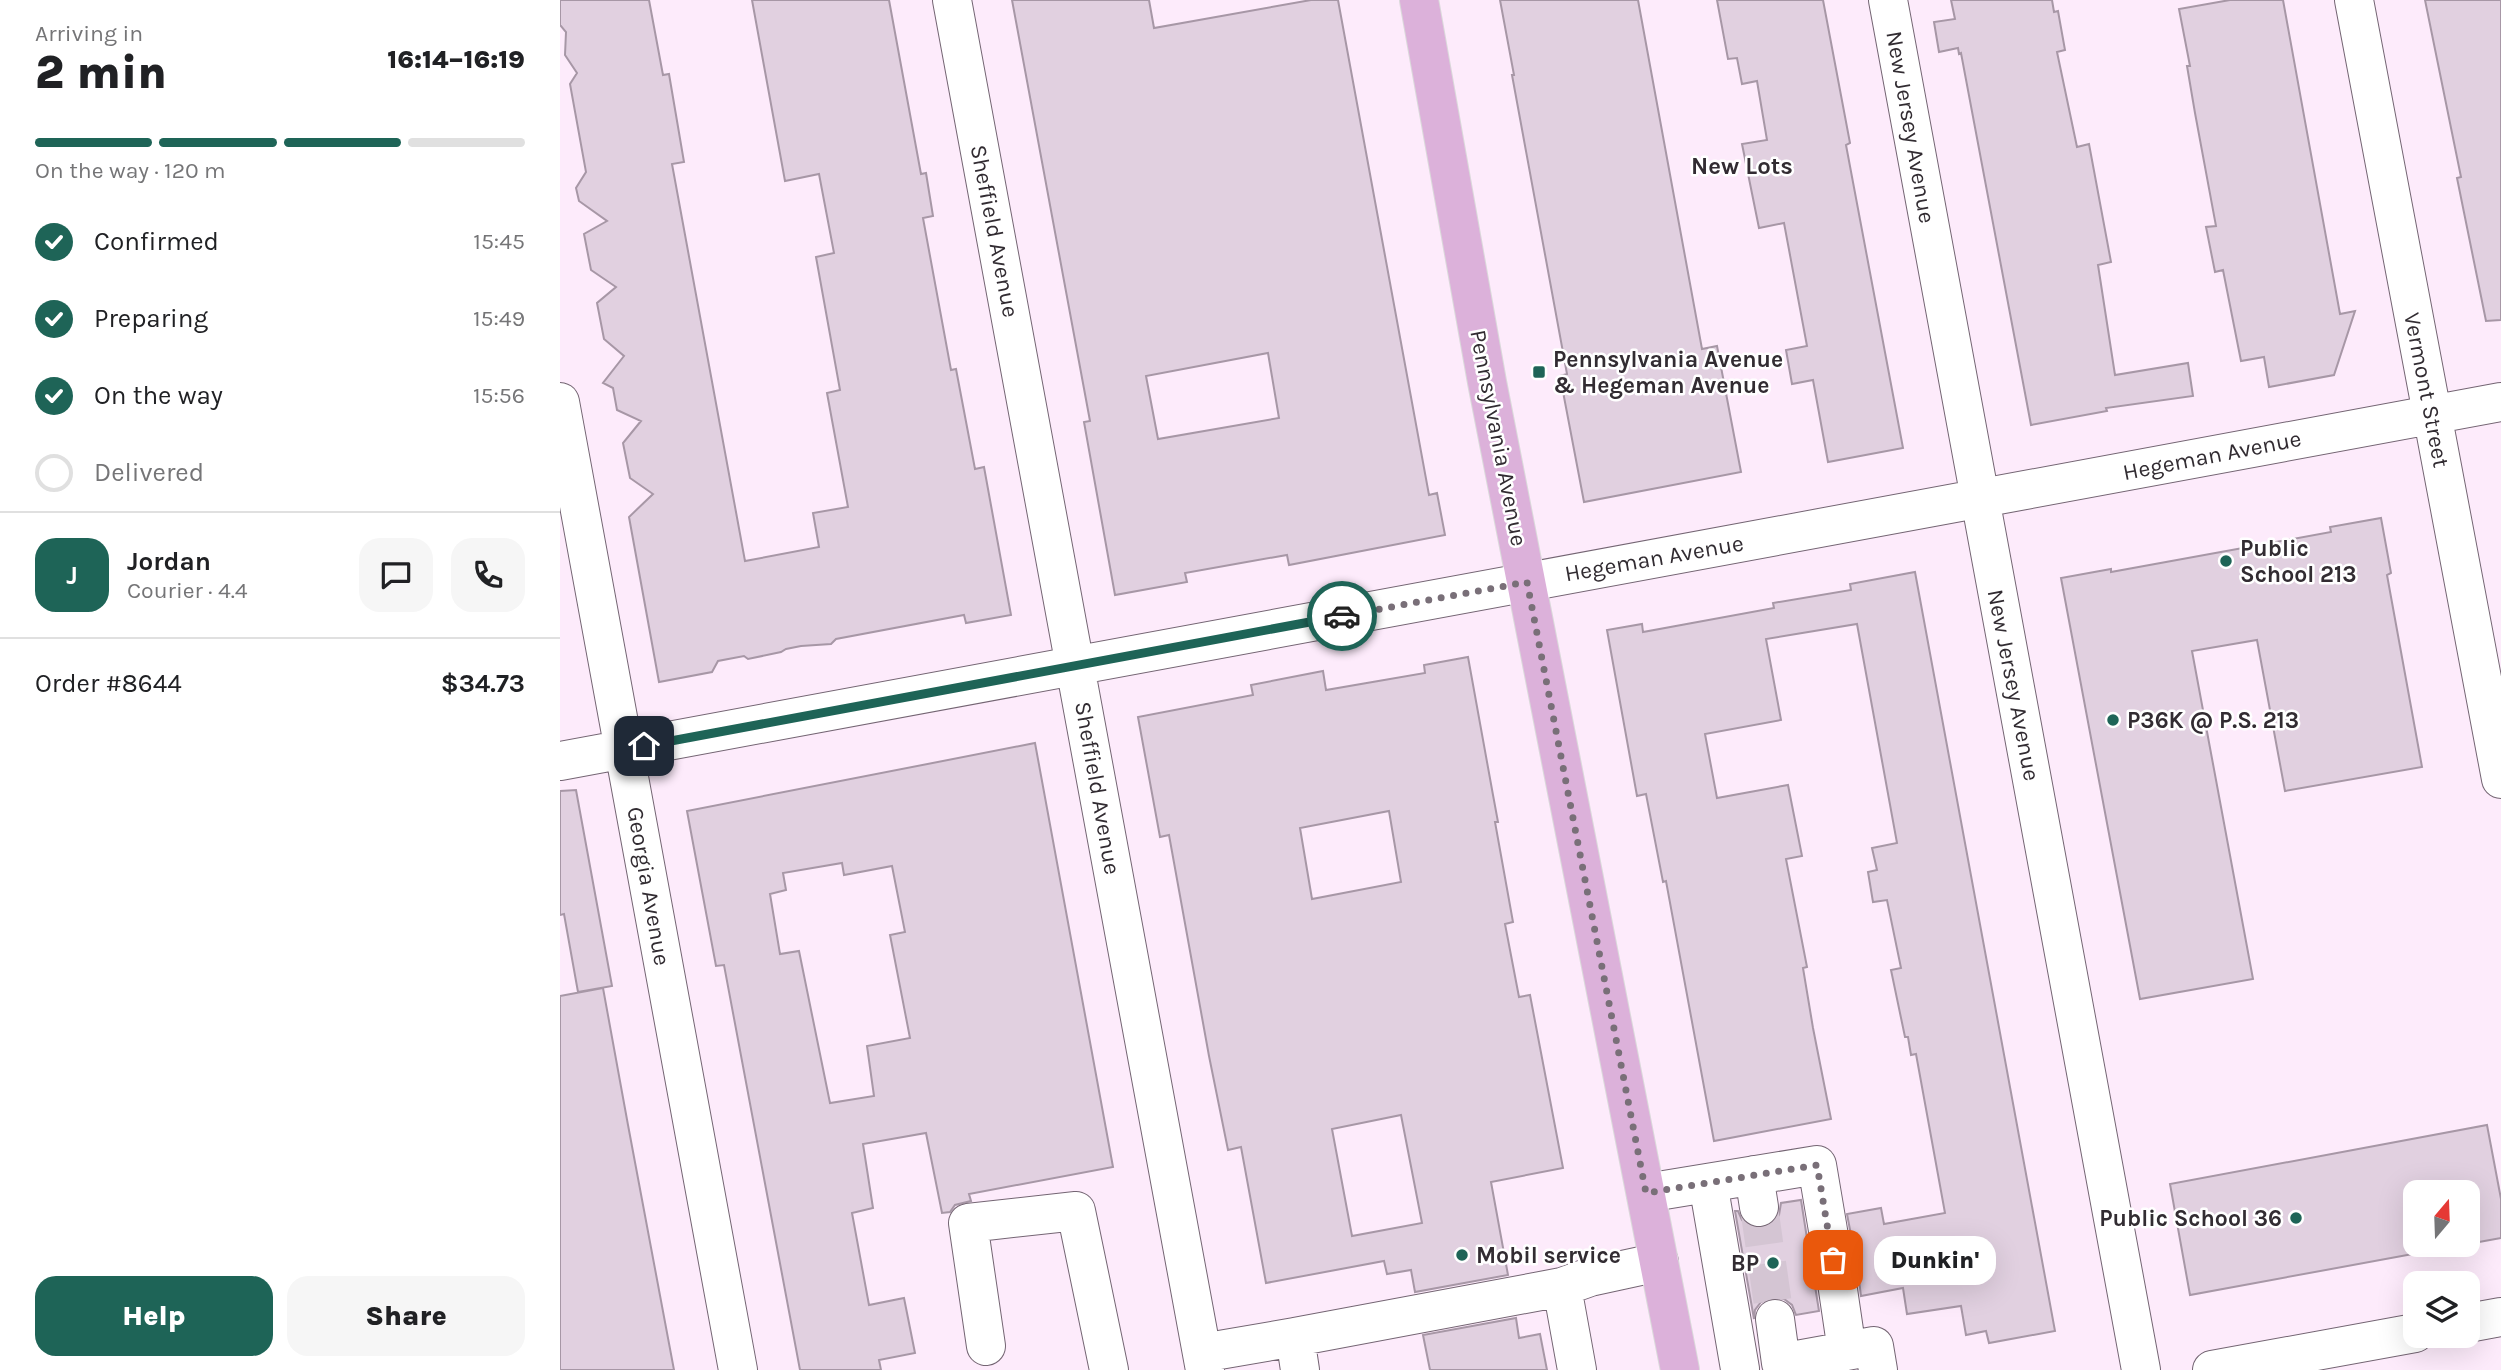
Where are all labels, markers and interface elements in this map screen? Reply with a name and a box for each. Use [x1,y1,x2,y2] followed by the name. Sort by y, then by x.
[35,20,143,47] text: Arriving in
[1880,29,1941,225] street label: New Jersey Avenue
[387,44,525,75] text: 16:14–16:19
[35,46,167,100] text: 2 min
[965,143,1024,320] street label: Sheffield Avenue
[1691,152,1793,180] district label: New Lots
[35,157,226,184] text: On the way · 120 m
[35,223,73,261] icon: check
[94,226,219,257] text: Confirmed
[473,228,525,255] text: 15:45
[35,300,73,338] icon: check
[94,303,208,334] text: Preparing
[473,305,525,332] text: 15:49
[2398,310,2455,470] street label: Vermont Street
[1464,328,1533,549] street label: Pennsylvania Avenue
[1553,346,1783,399] place label: Pennsylvania Avenue & Hegeman Avenue
[1531,364,1547,380] marker: Pennsylvania Avenue & Hegeman Avenue
[35,377,73,415] icon: check
[94,380,223,411] text: On the way
[473,382,525,409] text: 15:56
[2121,425,2304,486] street label: Hegeman Avenue
[94,457,204,488] text: Delivered
[1563,529,1746,588] street label: Hegeman Avenue
[2240,535,2356,588] place label: Public School 213
[359,538,433,612] button: chat
[451,538,525,612] button: phone
[127,546,211,577] text: Jordan
[2218,553,2234,569] marker: Public School 213
[66,560,78,591] text: J
[127,577,248,604] text: Courier · 4.4
[1307,581,1377,651] courier
[1982,587,2045,783] street label: New Jersey Avenue
[1323,597,1361,635] icon: car
[35,668,182,699] text: Order #8644
[441,668,525,699] text: $34.73
[1069,699,1126,877] street label: Sheffield Avenue
[2127,707,2299,734] place label: P36K @ P.S. 213
[2105,712,2121,728] marker: P36K @ P.S. 213
[614,716,674,776] pin
[625,727,663,765] icon: home
[621,805,676,968] street label: Georgia Avenue
[2403,1180,2480,1256] north arrow
[2403,1180,2480,1348] map controls
[2099,1205,2282,1232] place label: Public School 36
[2288,1210,2304,1226] marker: Public School 36
[1803,1230,1863,1290] pin
[1875,1236,1998,1284] callout: Dunkin'
[1814,1241,1852,1279] icon: bag
[1476,1242,1621,1269] place label: Mobil service
[1454,1247,1470,1263] marker: Mobil service
[1891,1247,1979,1274] text: Dunkin'
[1731,1250,1759,1277] place label: BP
[1765,1255,1781,1271] marker: BP
[2403,1271,2480,1348] button: layers
[35,1276,273,1356] button: Help
[287,1276,525,1356] button: Share

